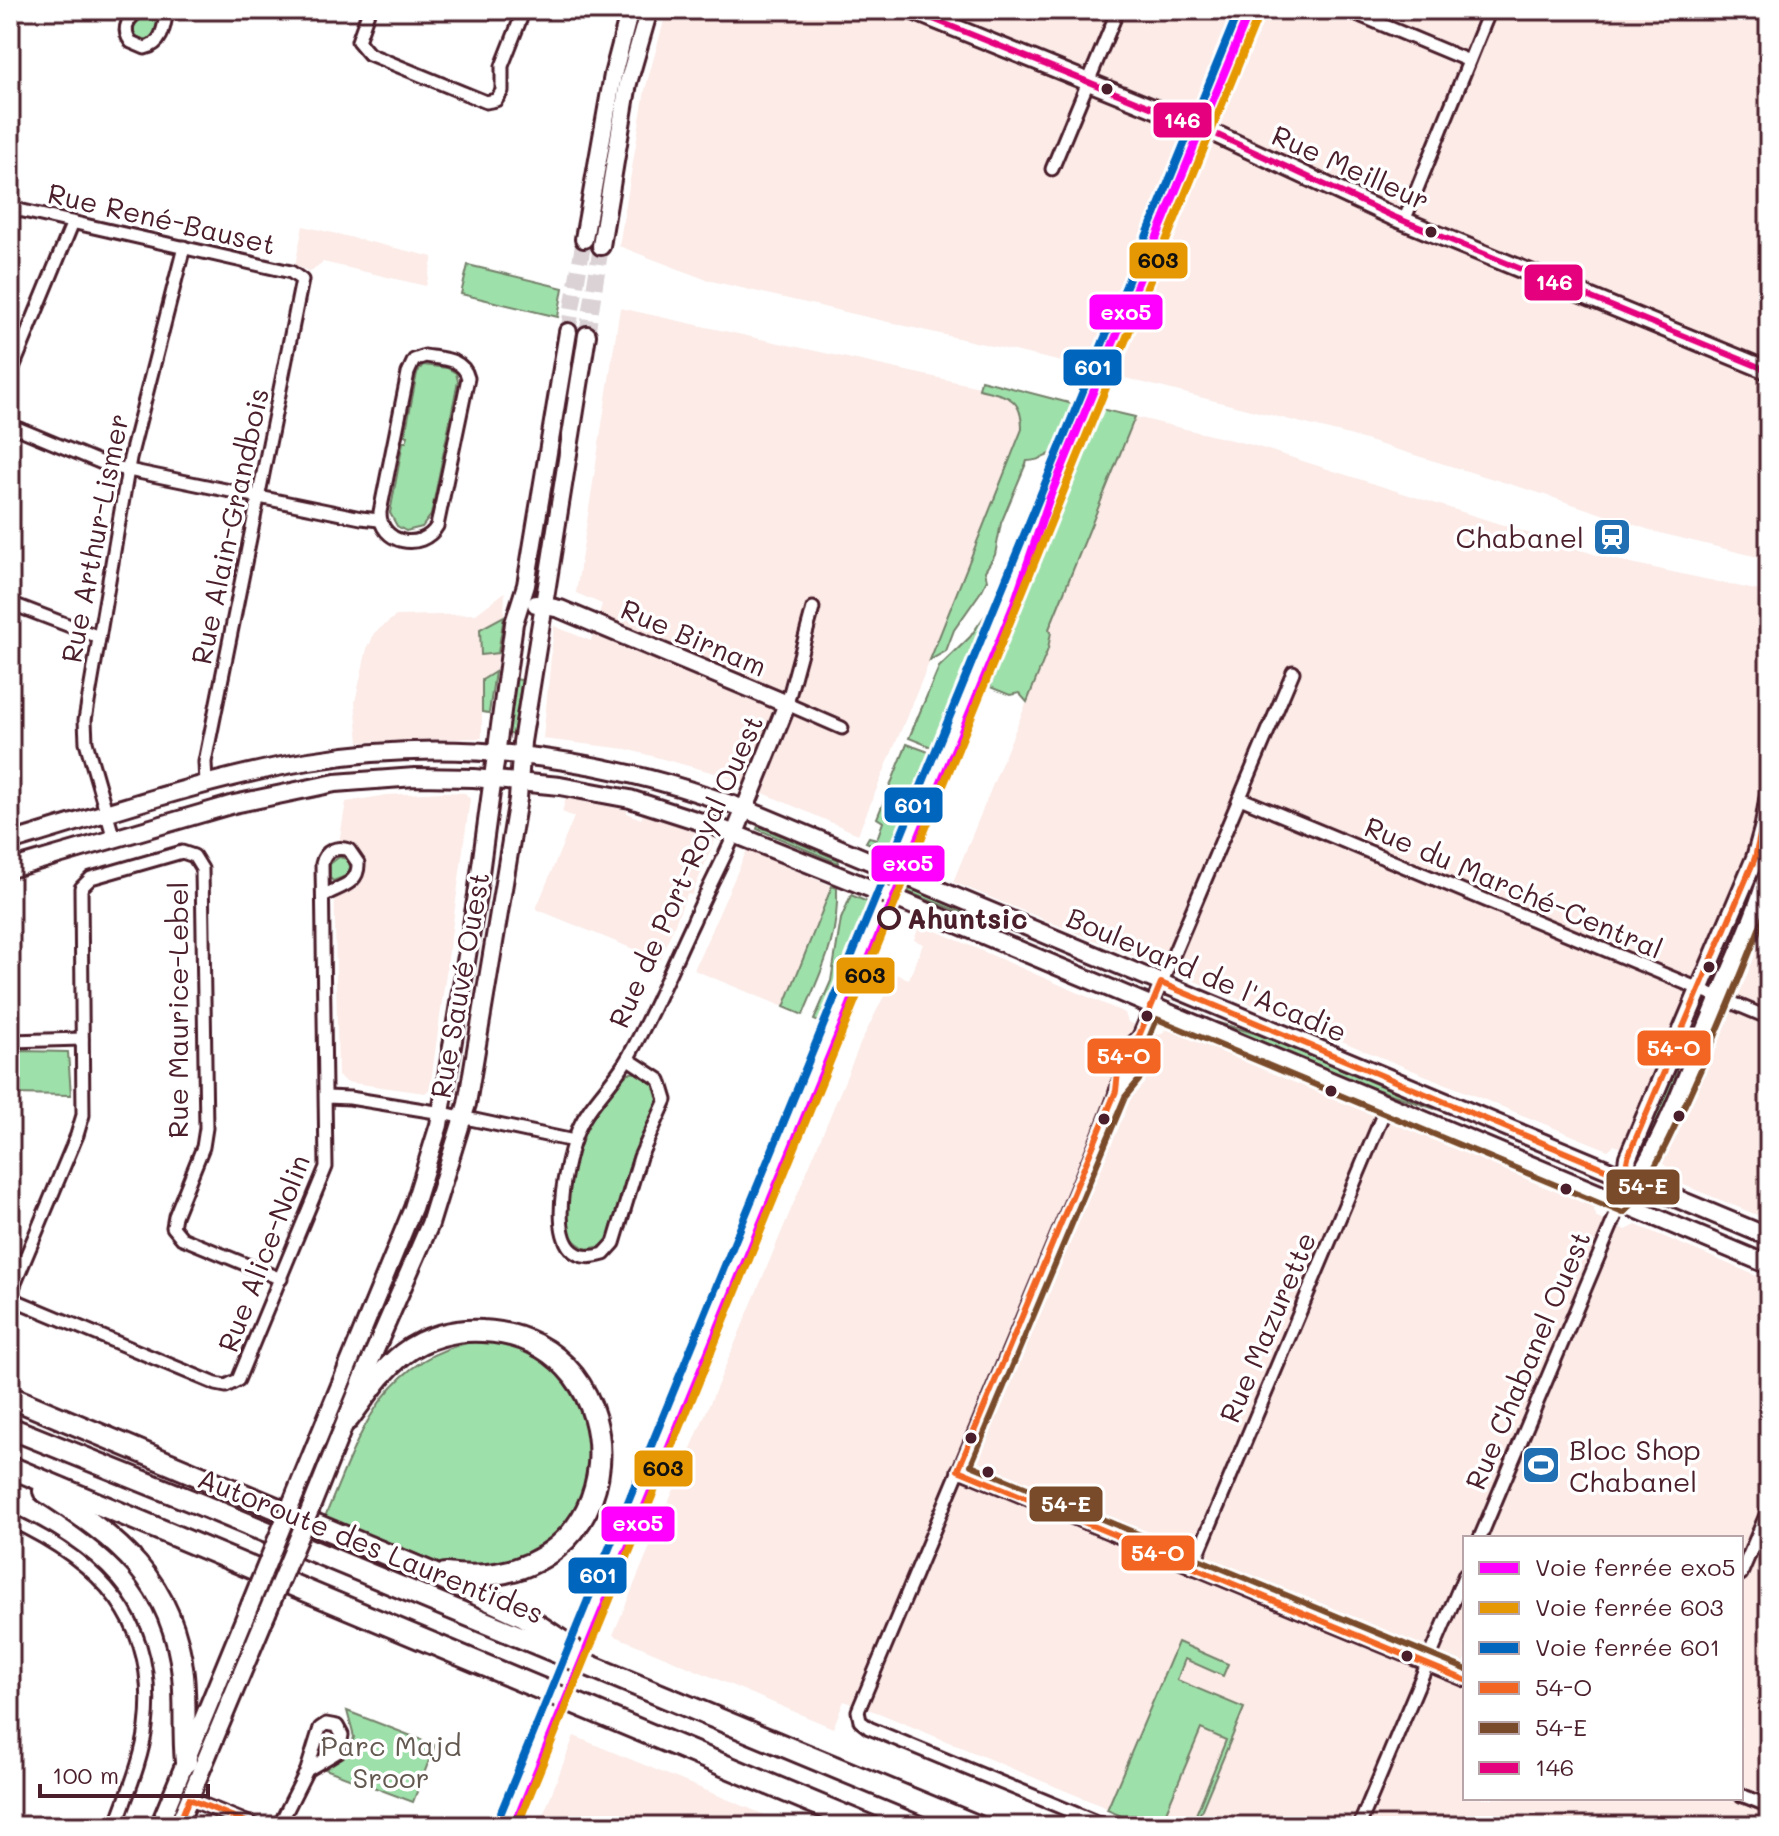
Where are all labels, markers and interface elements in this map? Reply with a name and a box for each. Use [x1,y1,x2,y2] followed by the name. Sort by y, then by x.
[1099,81,1115,97] unlabelled marker
[1152,101,1213,139] line badge: 146
[1163,105,1201,134] text: 146
[1267,116,1435,218] street label: Rue Meilleur
[44,174,280,262] street label: Rue René-Bauset
[1423,224,1439,240] unlabelled marker
[1128,241,1189,280] line badge: 603
[1138,245,1178,274] text: 603
[1523,263,1584,302] line badge: 146
[1535,267,1573,296] text: 146
[1088,293,1164,331] line badge: exo5
[1101,297,1152,326] text: exo5
[1062,348,1123,387] line badge: 601
[1074,352,1112,381] text: 601
[182,385,276,667] street label: Rue Alain-Grandbois
[52,410,136,666] street label: Rue Arthur-Lismer
[1591,516,1633,558] station icon: Chabanel
[1456,519,1584,555] place label: Chabanel
[616,590,772,684] street label: Rue Birnam
[600,709,770,1033] street label: Rue de Port-Royal Ouest
[883,786,944,824] line badge: 601
[894,790,932,819] text: 601
[1359,808,1669,966] street label: Rue du Marché-Central
[870,844,946,883] line badge: exo5
[883,848,934,877] text: exo5
[421,869,497,1101] street label: Rue Sauvé Ouest
[159,881,195,1139] street label: Rue Maurice-Lebel
[1061,899,1353,1049] street label: Boulevard de l'Acadie
[907,900,1028,936] place label: Ahuntsic
[878,907,900,929] marker: Ahuntsic
[835,956,896,995] line badge: 603
[1701,959,1717,975] unlabelled marker
[845,960,885,989] text: 603
[1139,1008,1155,1024] unlabelled marker
[1636,1029,1712,1067] line badge: 54-O
[1647,1033,1701,1062] text: 54-O
[1086,1037,1162,1075] line badge: 54-O
[1097,1041,1151,1070] text: 54-O
[1323,1083,1339,1099] unlabelled marker
[1671,1108,1687,1124] unlabelled marker
[1096,1111,1112,1127] unlabelled marker
[209,1149,317,1357] street label: Rue Alice-Nolin
[1605,1168,1681,1206] line badge: 54-E
[1618,1171,1668,1200] text: 54-E
[1558,1181,1574,1197] unlabelled marker
[1456,1225,1598,1495] street label: Rue Chabanel Ouest
[1211,1226,1323,1428] street label: Rue Mazurette
[963,1430,979,1446] unlabelled marker
[1569,1431,1701,1499] place label: Bloc Shop Chabanel
[1520,1444,1562,1486] sports icon: Bloc Shop Chabanel
[633,1449,694,1488] line badge: 603
[643,1453,683,1482] text: 603
[193,1459,549,1631] street label: Autoroute des Laurentides
[980,1464,996,1480] unlabelled marker
[1028,1485,1104,1523] line badge: 54-E
[1041,1489,1091,1518] text: 54-E
[600,1505,676,1543] line badge: exo5
[613,1508,664,1537] text: exo5
[1120,1534,1196,1572] line badge: 54-O
[1463,1536,1743,1800] legend
[1131,1538,1185,1567] text: 54-O
[1535,1551,1736,1582] text: Voie ferrée exo5
[567,1556,628,1595] line badge: 601
[579,1560,617,1589] text: 601
[1535,1591,1724,1622] text: Voie ferrée 603
[1535,1631,1720,1662] text: Voie ferrée 601
[1399,1648,1415,1664] unlabelled marker
[1535,1671,1592,1702] text: 54-O
[1535,1711,1587,1742] text: 54-E
[321,1727,461,1795] park label: Parc Majd Sroor
[40,1748,208,1798] scale bar
[1535,1751,1574,1782] text: 146
[52,1759,119,1790] text: 100 m

